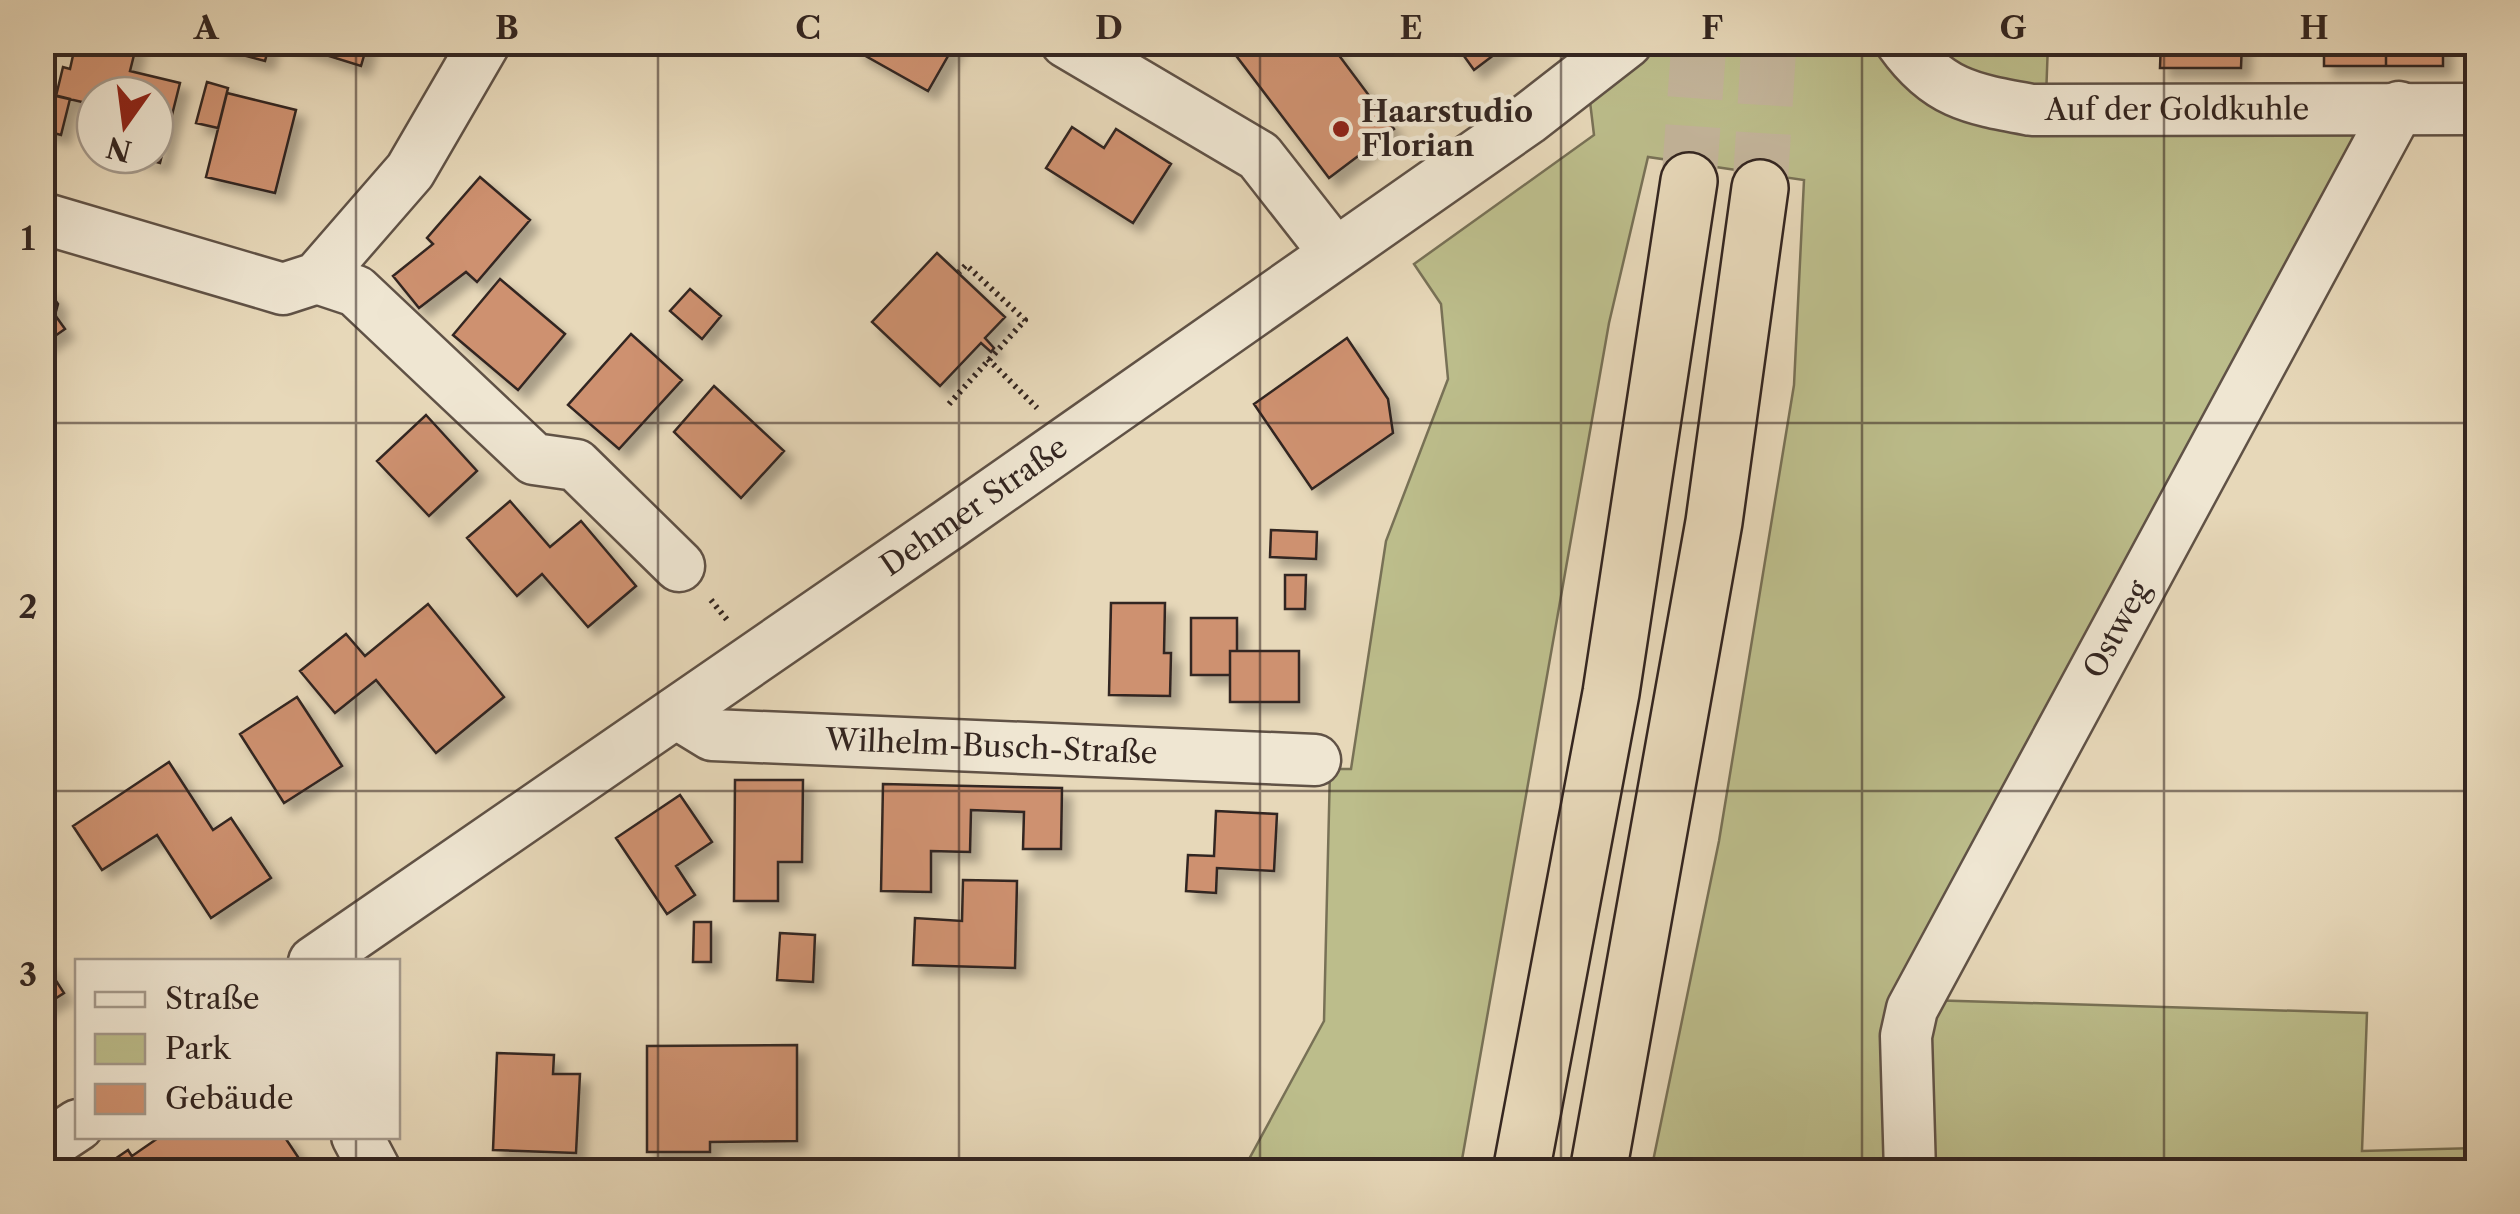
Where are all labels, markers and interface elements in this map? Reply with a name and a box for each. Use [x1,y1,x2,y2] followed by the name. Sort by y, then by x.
[193,8,220,47] text: A
[495,8,519,47] text: B
[795,8,821,47] text: C
[1095,8,1123,47] text: D
[1399,8,1423,47] text: E
[1701,8,1723,47] text: F
[1999,8,2027,47] text: G
[2299,8,2329,47] text: H
[75,75,175,175] north arrow
[2044,90,2309,128] street label: Auf der Goldkuhle
[1361,93,1533,164] place label: Haarstudio Florian
[1330,118,1352,140] marker: Haarstudio Florian
[103,130,135,169] text: N
[21,219,36,258] text: 1
[873,428,1074,584] street label: Dehmer Straße
[2075,574,2158,684] street label: Ostweg
[19,587,37,626] text: 2
[824,721,1158,771] street label: Wilhelm-Busch-Straße
[19,955,37,994] text: 3
[75,959,400,1139] legend
[165,980,260,1017] text: Straße
[165,1030,232,1067] text: Park
[165,1080,293,1117] text: Gebäude

